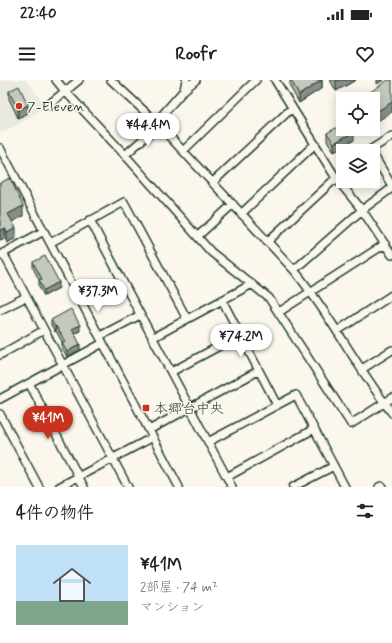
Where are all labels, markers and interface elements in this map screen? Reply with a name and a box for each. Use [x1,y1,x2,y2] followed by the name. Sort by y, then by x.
[20,4,57,24] text: 22:40
[175,42,217,66] text: Roofr
[16,43,38,65] icon: menu
[354,43,376,65] icon: heart
[336,92,380,188] map controls
[336,92,380,136] button: locate
[27,98,85,116] place label: 7-Eleven
[14,101,24,111] marker: 7-Eleven
[115,113,181,147] pin: ¥44.4M
[126,117,170,134] text: ¥44.4M
[336,144,380,188] button: layers
[65,279,131,313] pin: ¥37.3M
[78,283,118,300] text: ¥37.3M
[208,324,274,358] pin: ¥74.2M
[219,328,263,345] text: ¥74.2M
[154,400,224,418] place label: 本郷台中央
[141,403,151,413] marker: 本郷台中央
[24,406,72,440] pin: ¥41M
[32,410,64,427] text: ¥41M
[354,500,376,522] icon: filters
[16,502,94,524] text: 4件の物件
[140,554,182,576] text: ¥41M
[48,561,96,609] icon: home
[140,579,218,596] text: 2部屋 · 74 m²
[140,599,204,616] text: マンション

